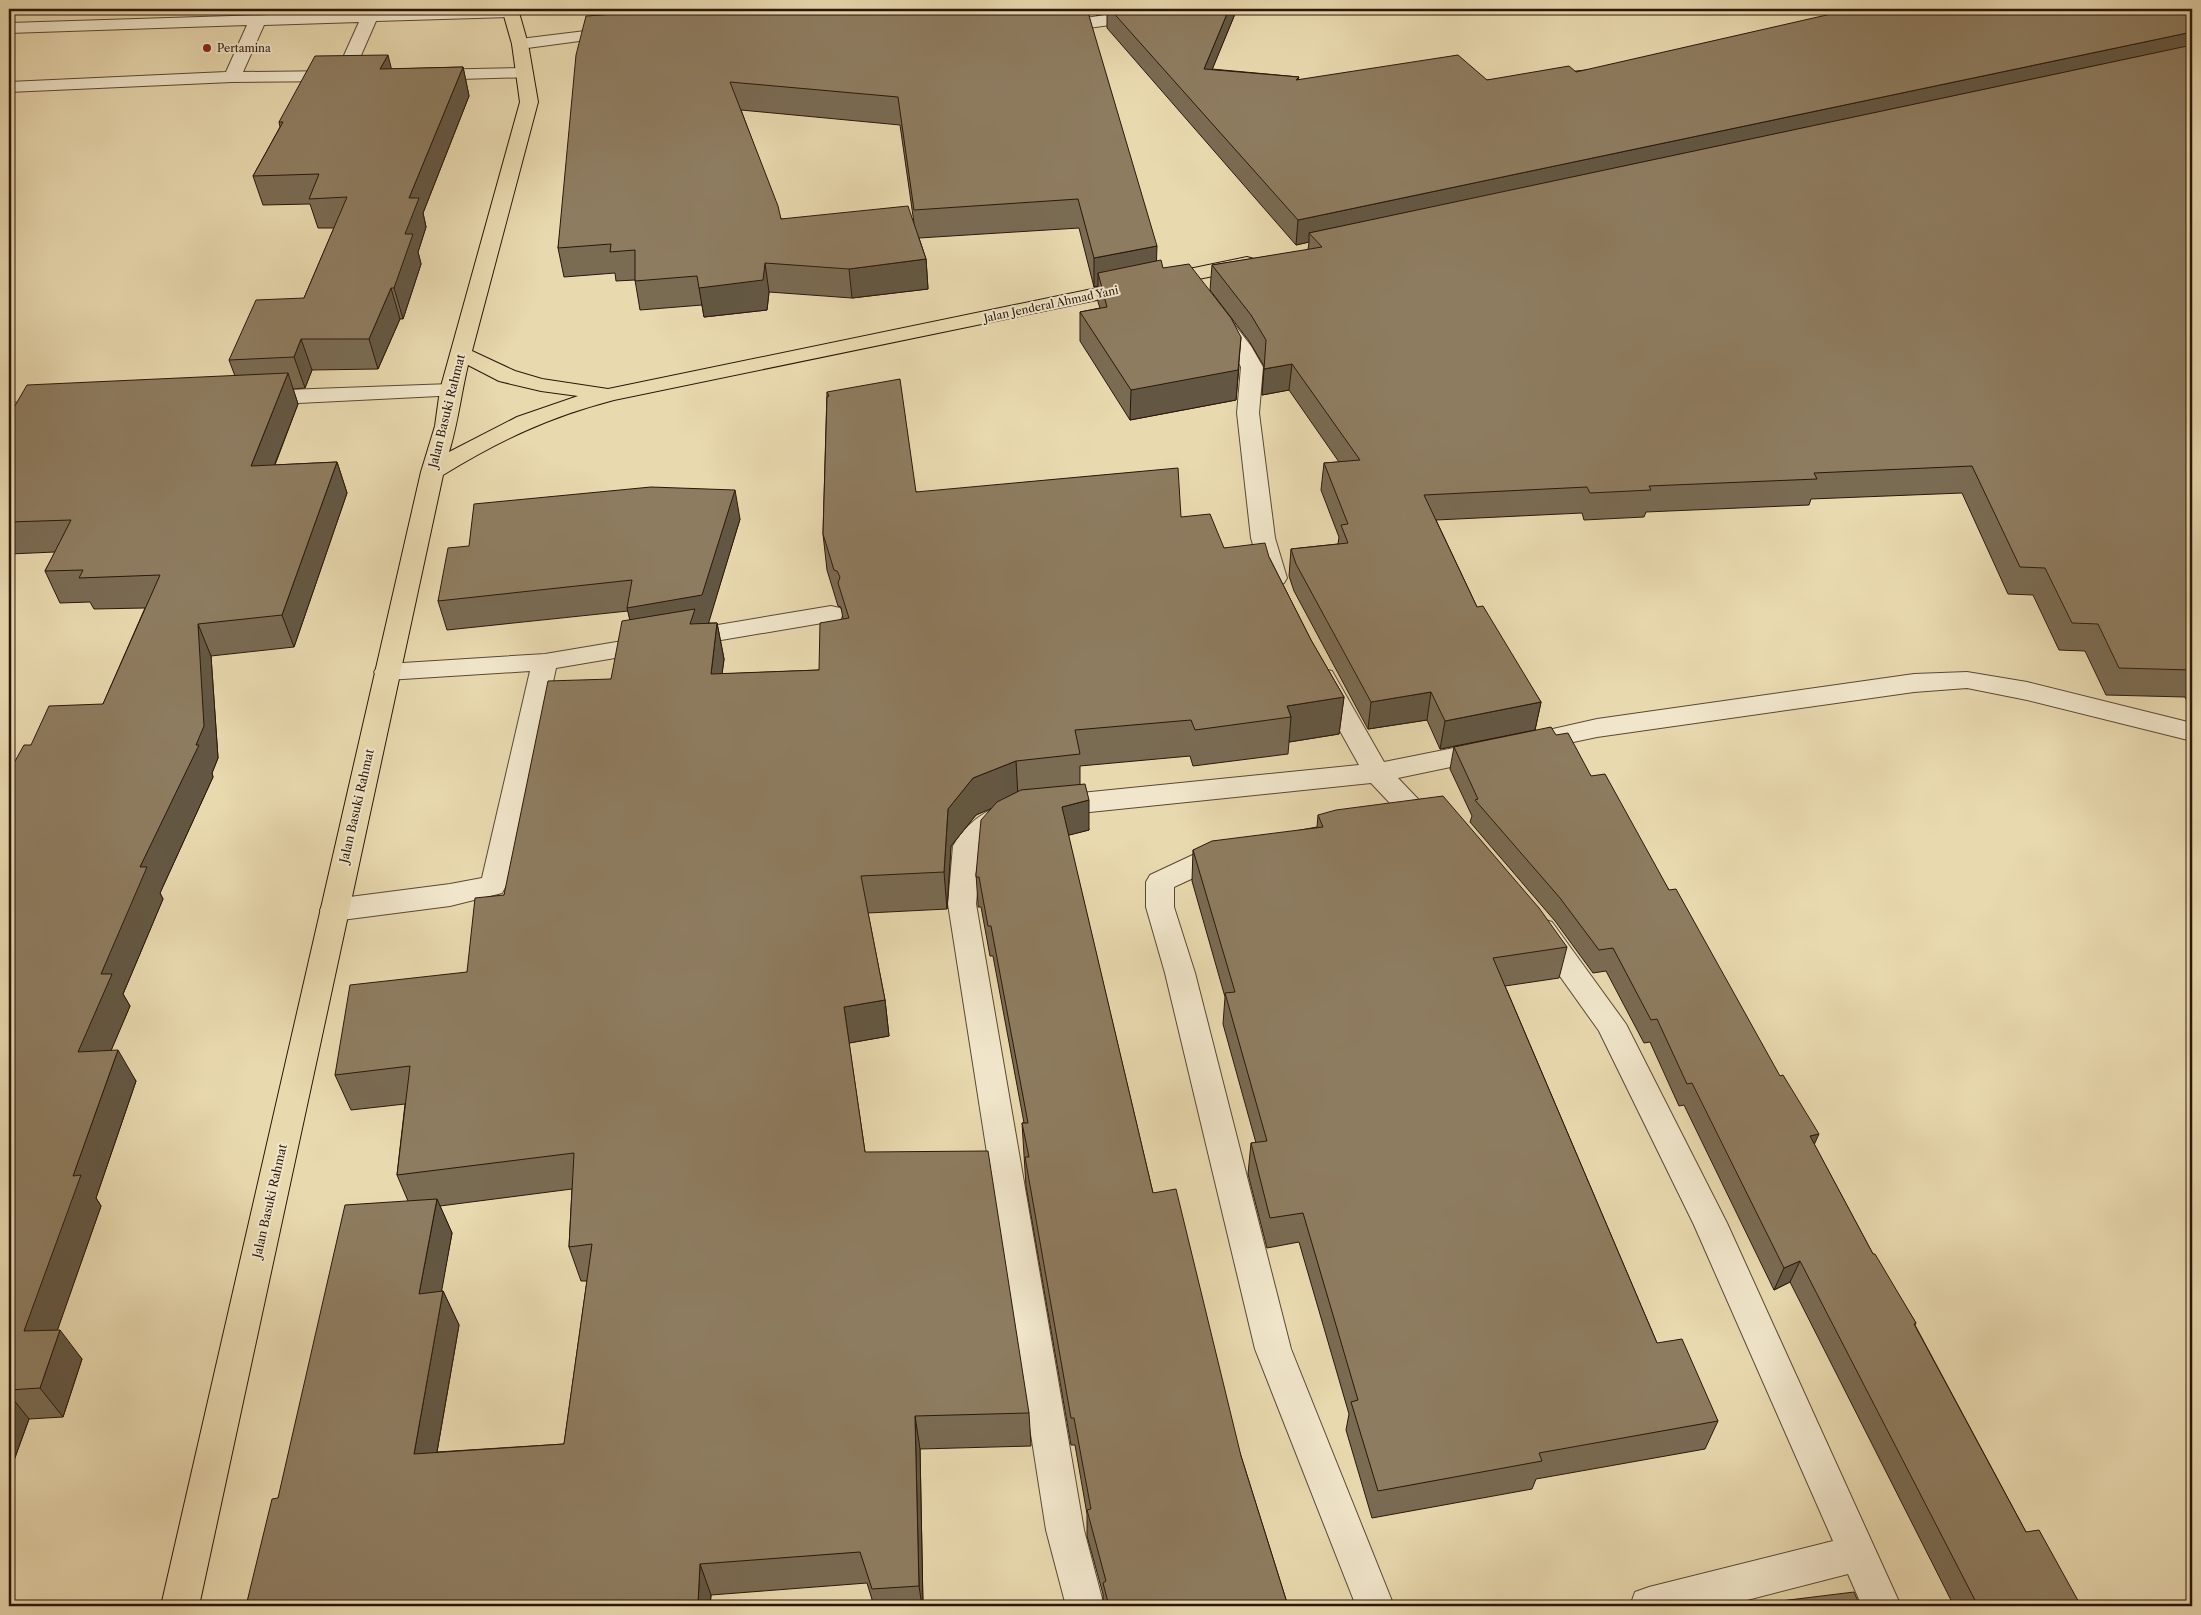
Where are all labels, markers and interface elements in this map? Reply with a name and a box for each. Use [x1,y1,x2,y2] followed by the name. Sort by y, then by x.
[217,41,271,55] place label: Pertamina
[201,42,213,54] marker: Pertamina
[980,283,1120,326] street label: Jalan Jenderal Ahmad Yani
[425,352,468,471] street label: Jalan Basuki Rahmat
[336,747,377,866] street label: Jalan Basuki Rahmat
[249,1142,290,1261] street label: Jalan Basuki Rahmat

